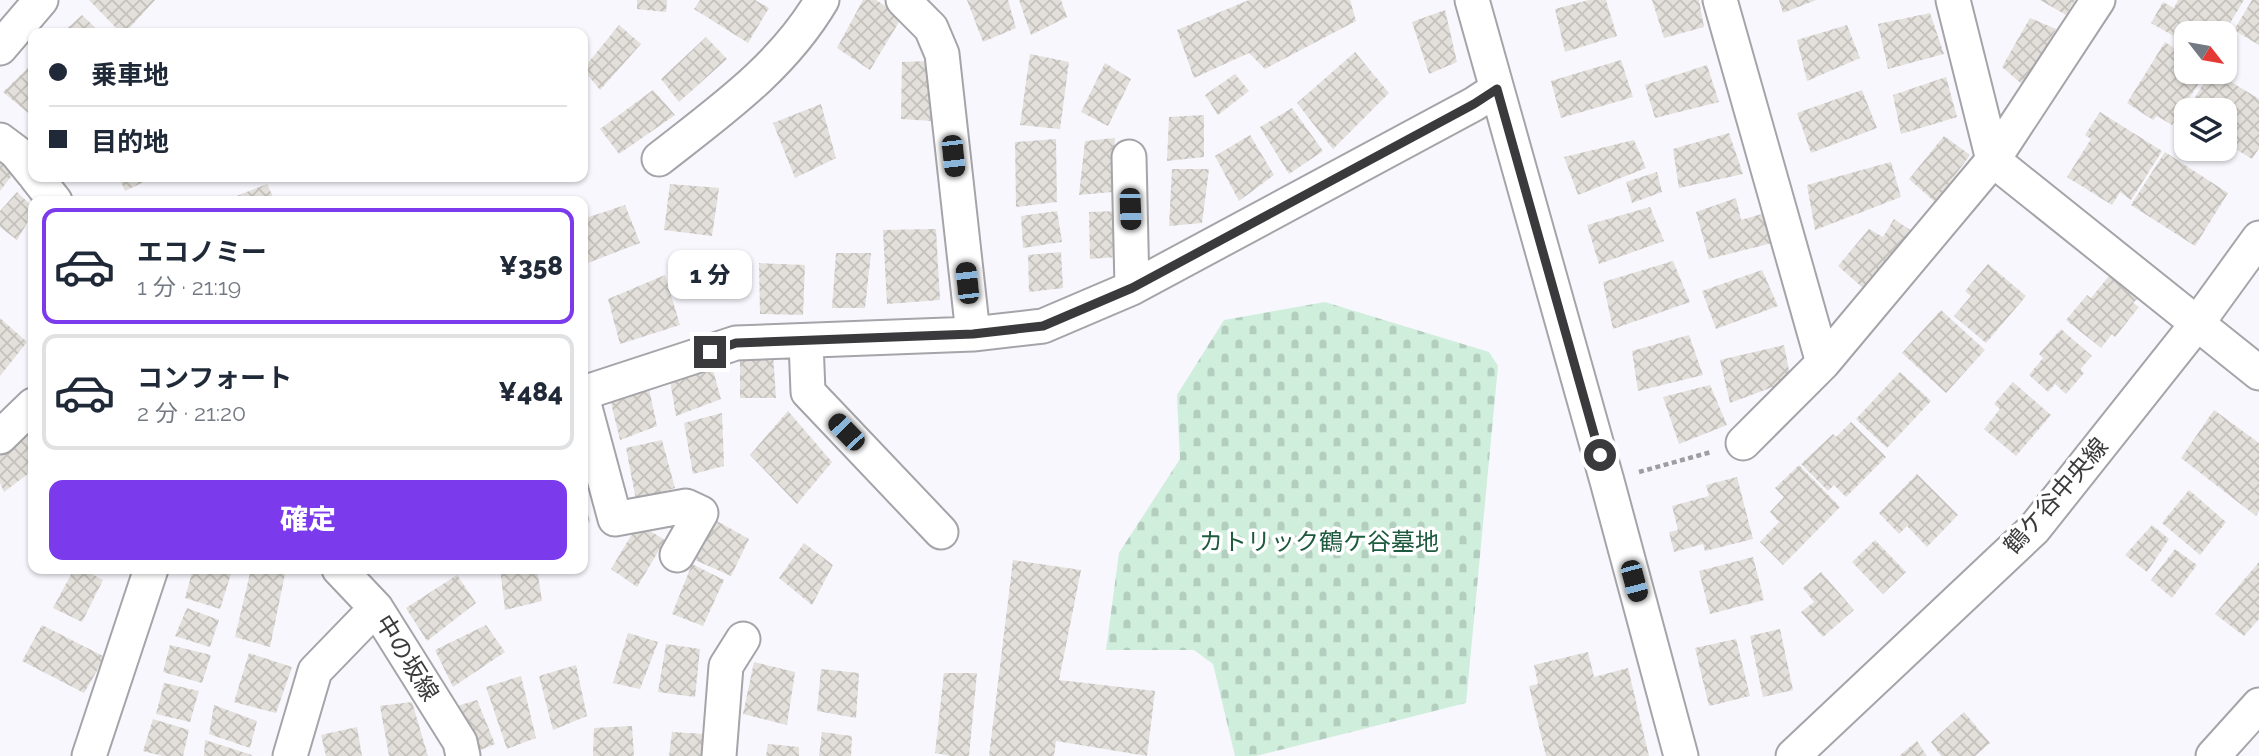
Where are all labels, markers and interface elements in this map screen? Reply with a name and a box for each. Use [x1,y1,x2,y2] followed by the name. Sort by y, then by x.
[2174,21,2236,84] north arrow
[2174,21,2237,161] map controls
[91,60,169,90] text: 乗車地
[2174,98,2237,161] button: layers
[91,127,169,157] text: 目的地
[941,134,966,178] car
[1119,188,1142,230] car
[53,235,116,298] icon: car
[137,237,267,267] text: エコノミー
[668,250,752,300] callout: 1 分
[499,251,563,281] text: ¥358
[690,261,730,288] text: 1 分
[955,261,980,305] car
[137,273,241,300] text: 1 分 · 21:19
[694,336,726,368] route end
[53,361,116,424] icon: car
[137,363,292,393] text: コンフォート
[498,377,563,407] text: ¥484
[137,399,246,426] text: 2 分 · 21:20
[824,410,869,454] car
[1997,432,2114,560] street label: 鶴ケ谷中央線
[1584,439,1616,471] route start
[49,480,567,560] button: 確定
[1199,527,1439,556] park label: カトリック鶴ケ谷墓地
[1619,558,1650,604] car
[370,609,445,706] street label: 中の坂線

